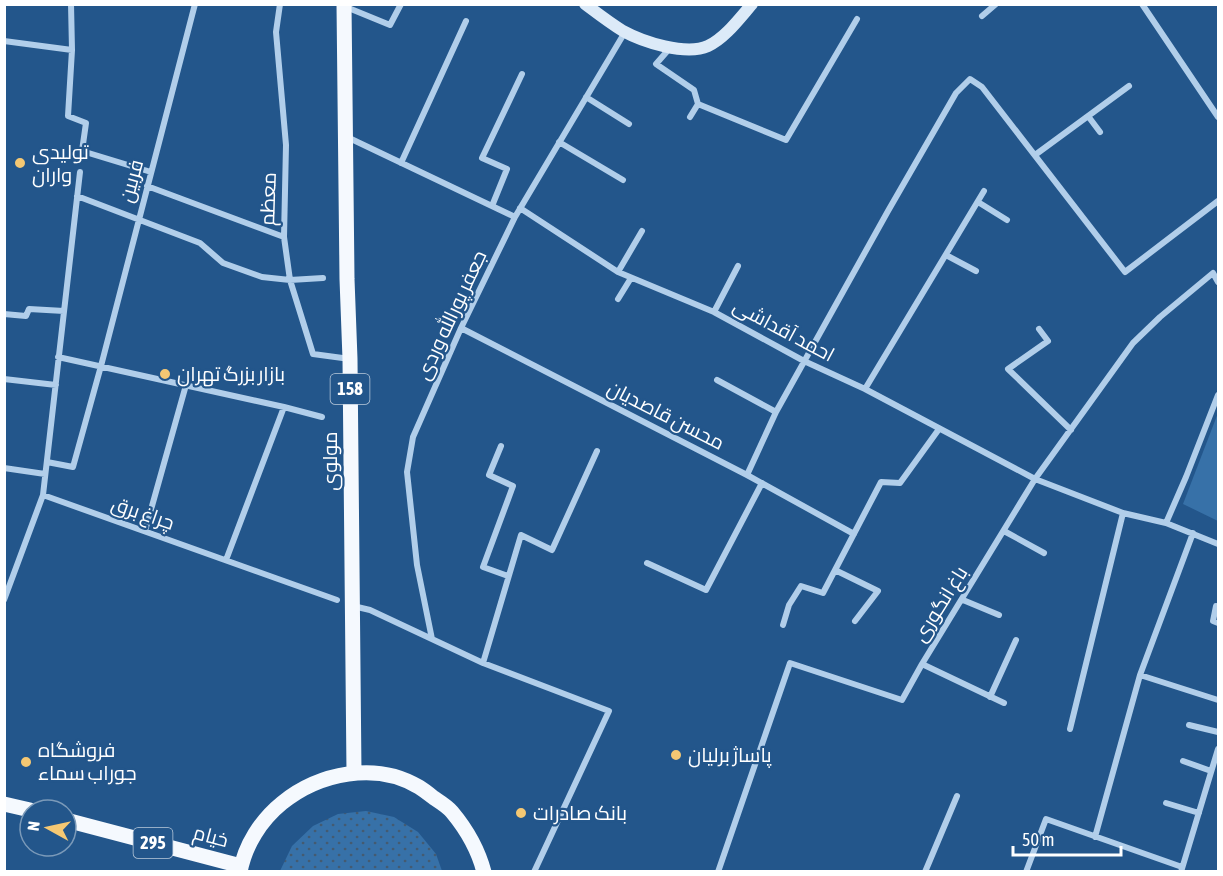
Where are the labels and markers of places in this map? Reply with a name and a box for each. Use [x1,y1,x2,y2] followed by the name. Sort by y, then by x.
[32,140,90,188] place label: تولیدی واران
[13,156,27,170] marker: تولیدی واران
[177,362,285,387] place label: بازار بزرگ تهران
[158,367,172,381] marker: بازار بزرگ تهران
[38,738,137,785] place label: فروشگاه جوراب سماء
[688,743,772,768] place label: پاساژ برلیان
[669,748,683,762] marker: پاساژ برلیان
[19,755,33,769] marker: فروشگاه جوراب سماء
[533,801,627,825] place label: بانک صادرات
[514,806,528,820] marker: بانک صادرات

